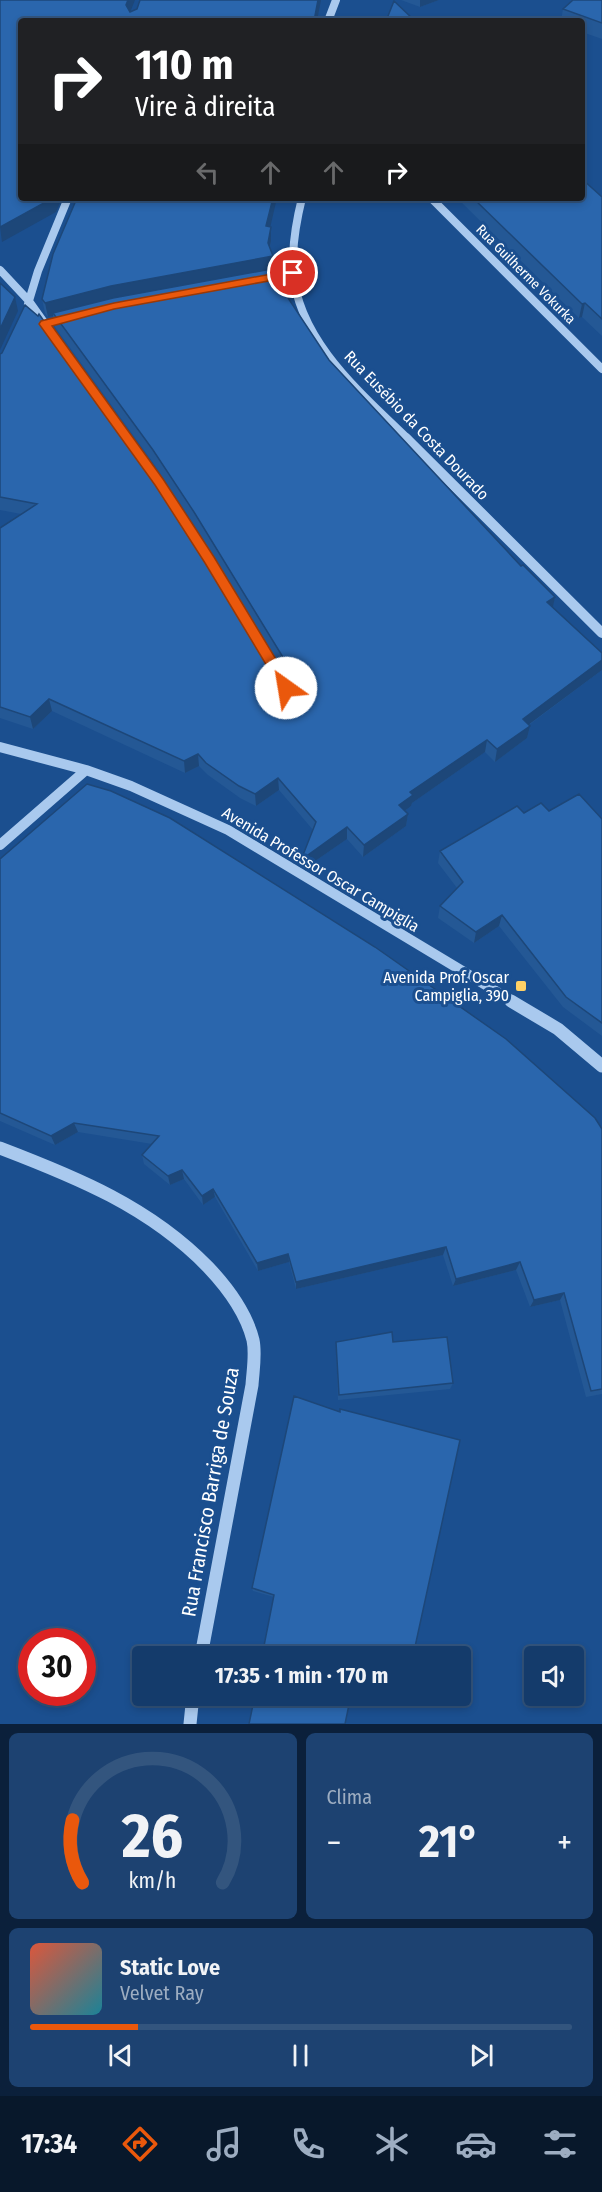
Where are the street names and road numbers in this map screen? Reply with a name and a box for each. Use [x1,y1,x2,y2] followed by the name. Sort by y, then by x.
[472,221,579,328] street label: Rua Guilherme Vokurka
[340,347,493,504] street label: Rua Eusébio da Costa Dourado
[219,803,423,936] street label: Avenida Professor Oscar Campiglia
[176,1365,244,1619] street label: Rua Francisco Barriga de Souza

